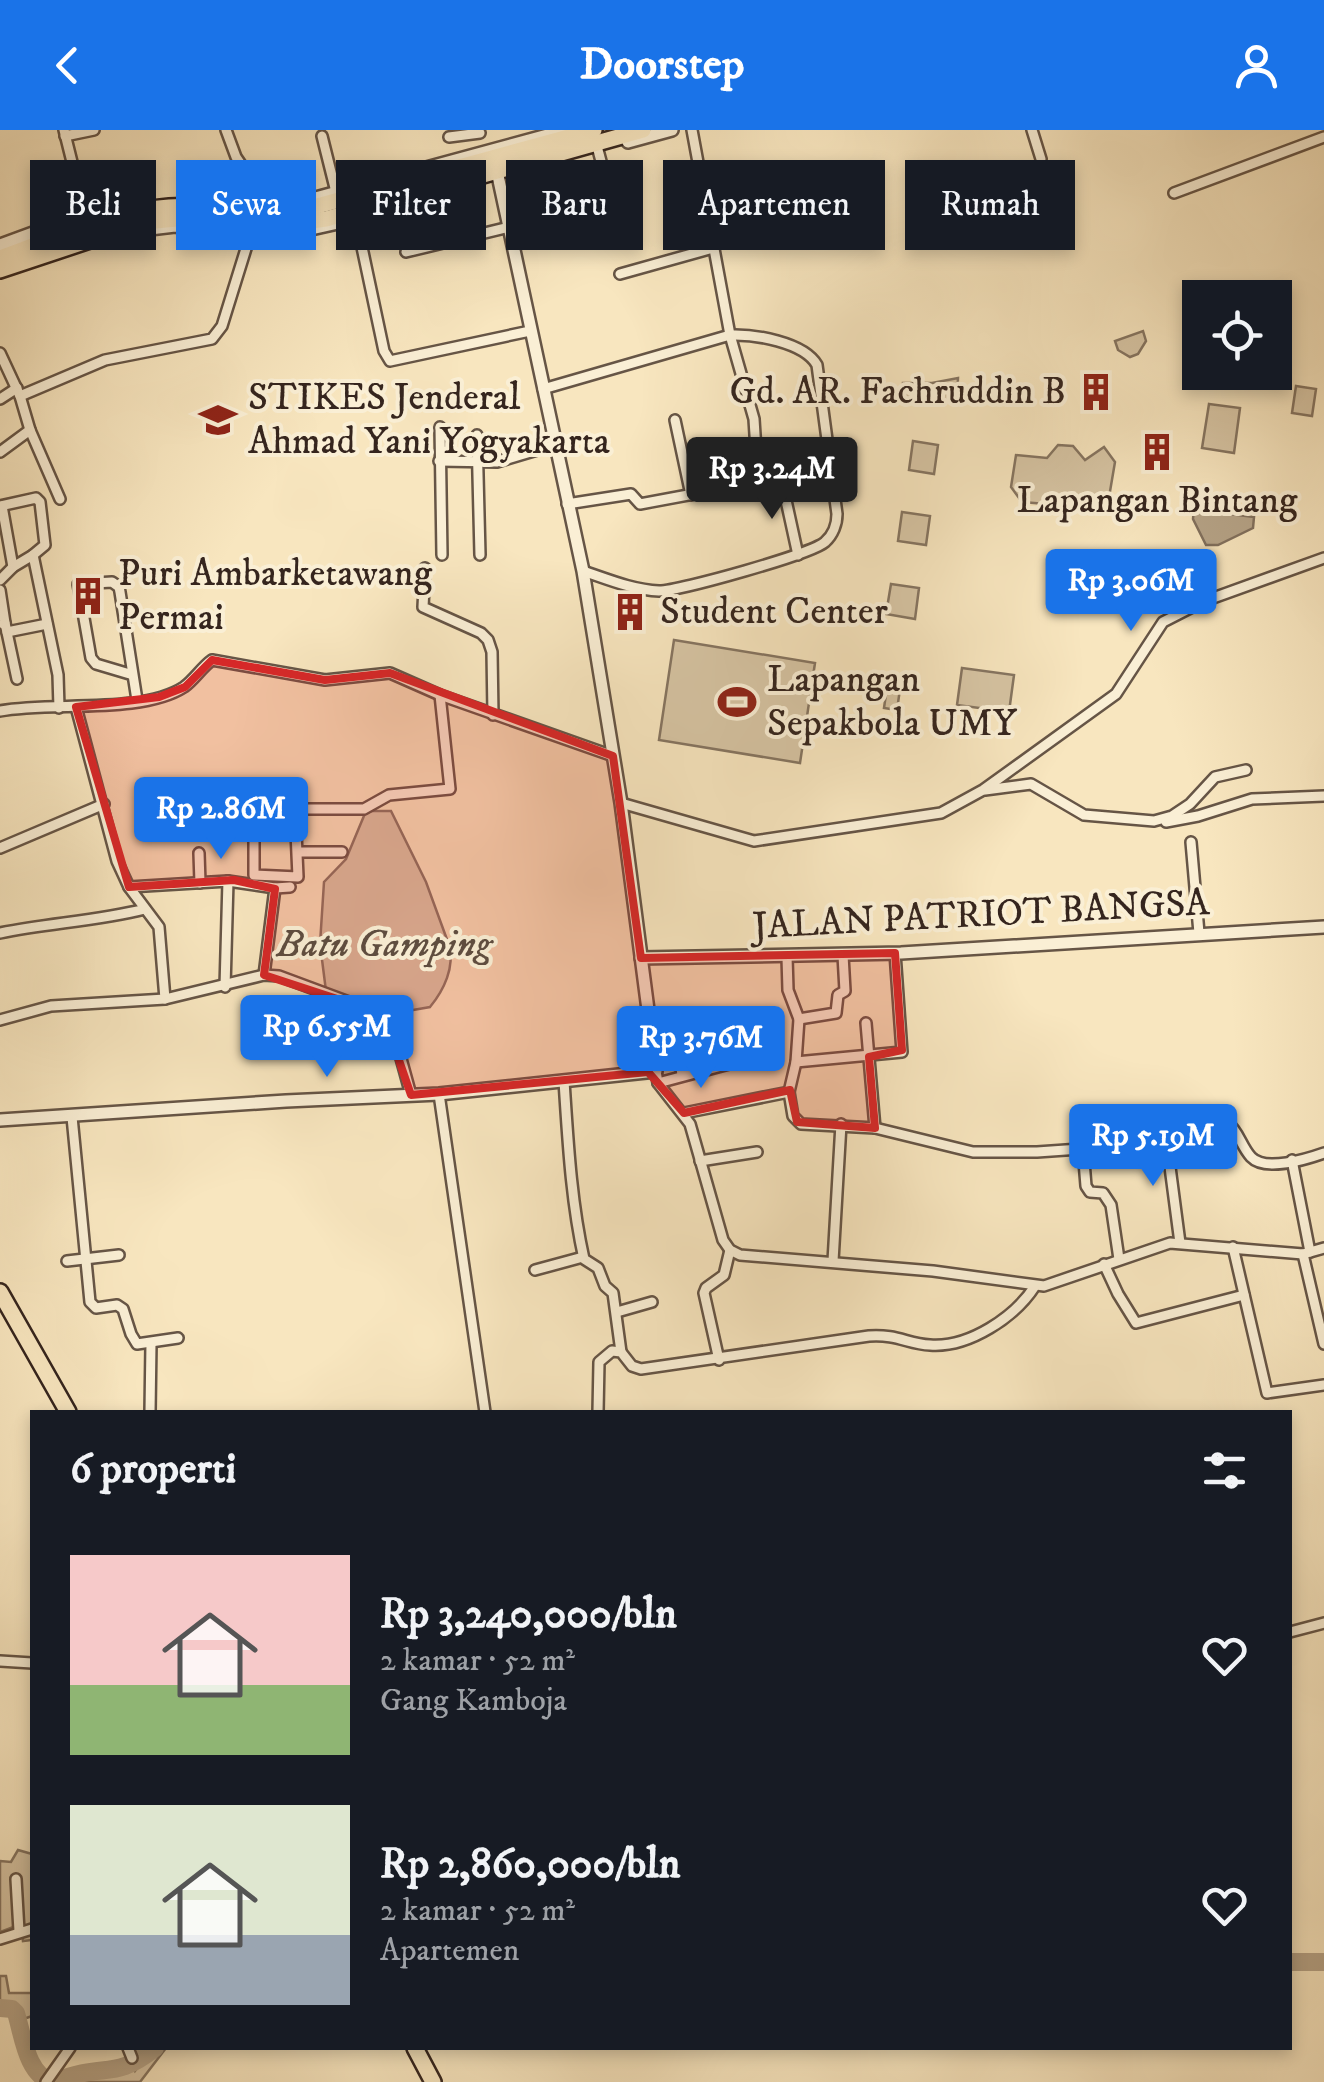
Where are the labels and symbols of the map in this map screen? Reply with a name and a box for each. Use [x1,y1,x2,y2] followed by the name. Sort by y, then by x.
[729,368,1066,416] place label: Gd. AR. Fachruddin B
[1075,371,1117,413] building icon: Gd. AR. Fachruddin B
[248,374,610,466] place label: STIKES Jenderal Ahmad Yani Yogyakarta
[197,399,239,441] school or university icon: STIKES Jenderal Ahmad Yani Yogyakarta
[1136,431,1178,473] building icon: Lapangan Bintang
[669,437,875,522] pin: Rp 3.24M
[1016,477,1298,525] place label: Lapangan Bintang
[1028,549,1234,634] pin: Rp 3.06M
[118,550,433,642] place label: Puri Ambarketawang Permai
[67,575,109,617] building icon: Puri Ambarketawang Permai
[660,588,888,636] place label: Student Center
[609,591,651,633] building icon: Student Center
[767,656,1018,748] place label: Lapangan Sepakbola UMY
[716,681,758,723] sports icon: Lapangan Sepakbola UMY
[118,777,324,862] pin: Rp 2.86M
[748,879,1211,951] street label: JALAN PATRIOT BANGSA
[275,921,494,969] park label: Batu Gamping
[224,995,430,1080] pin: Rp 6.55M
[598,1006,804,1091] pin: Rp 3.76M
[1050,1104,1256,1189] pin: Rp 5.19M

